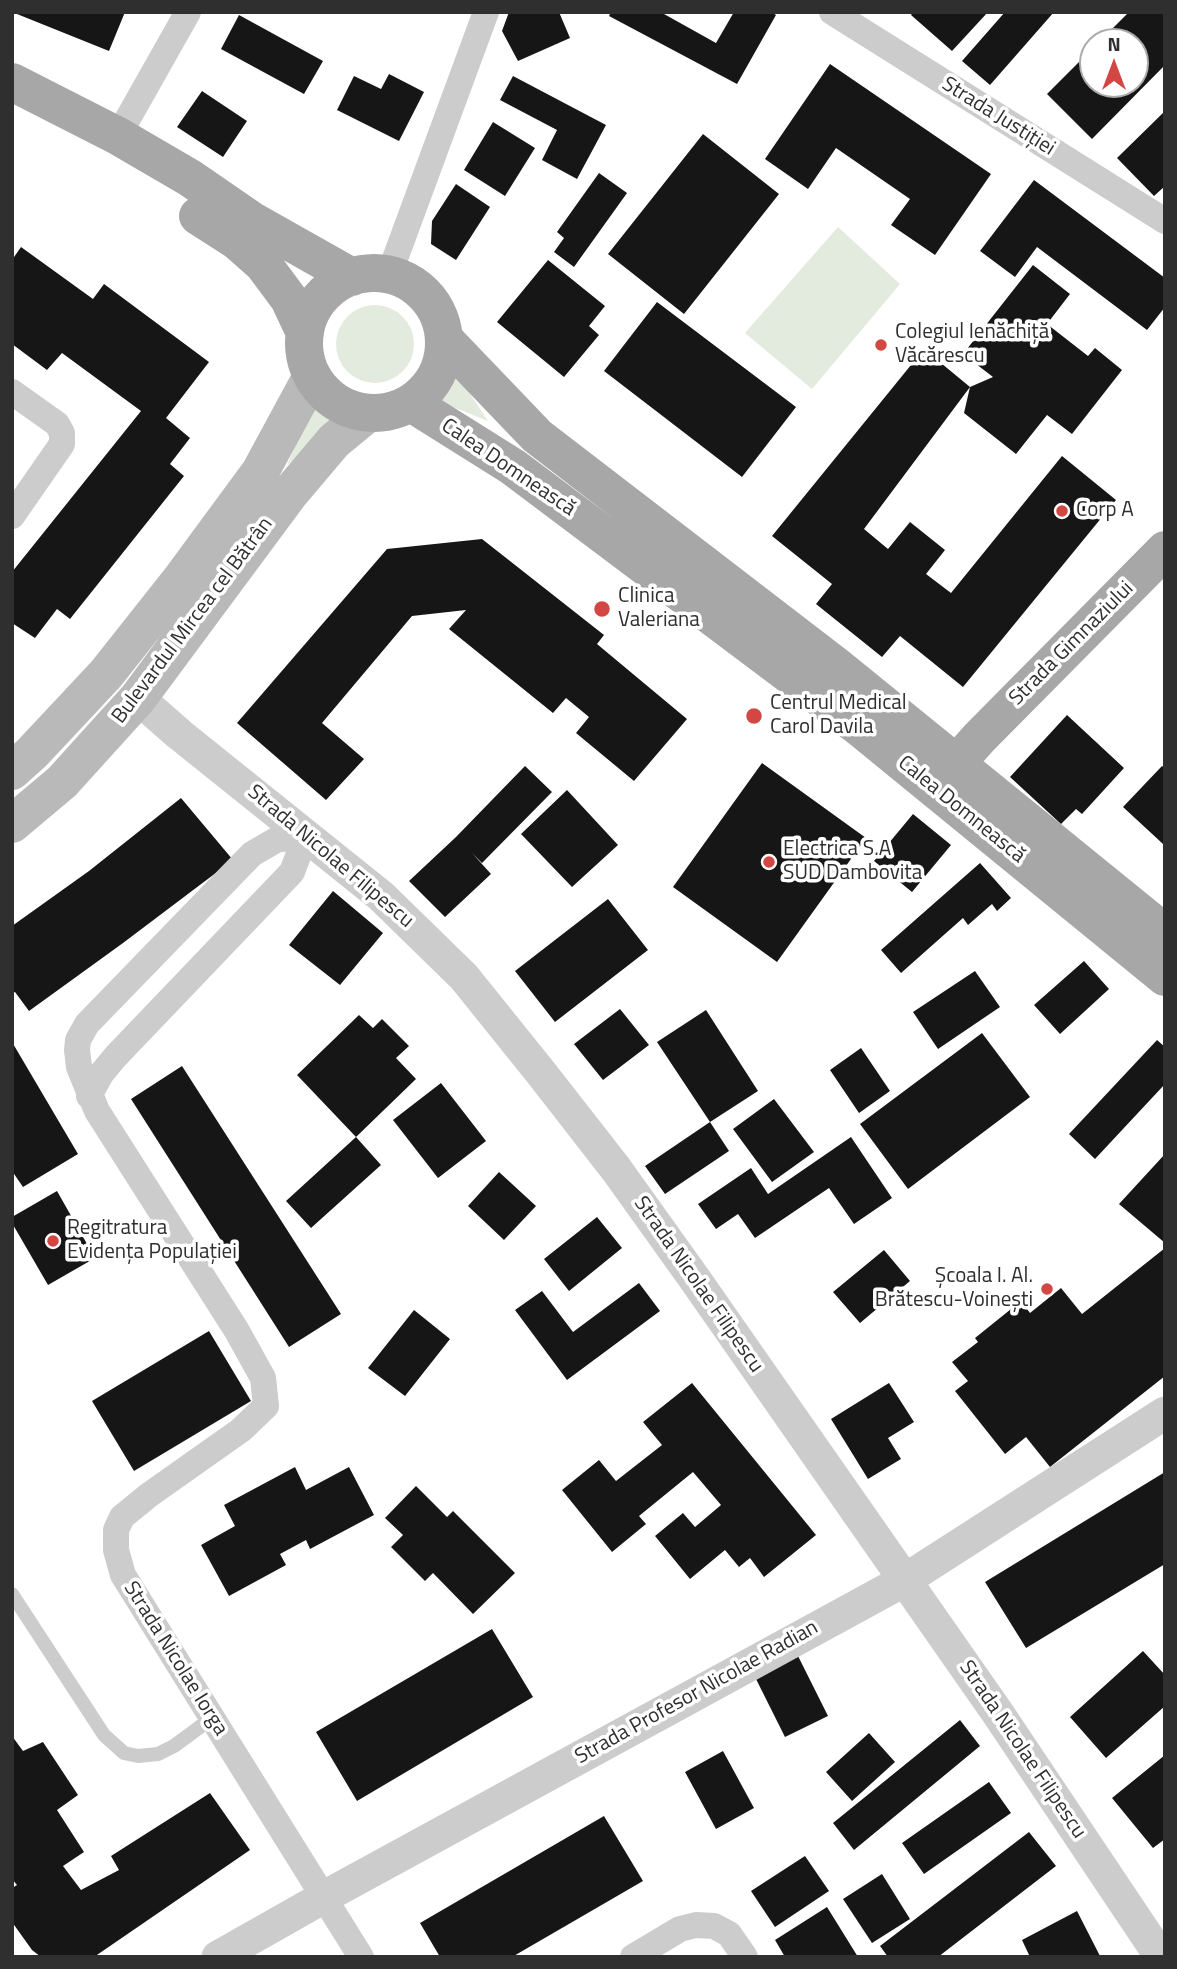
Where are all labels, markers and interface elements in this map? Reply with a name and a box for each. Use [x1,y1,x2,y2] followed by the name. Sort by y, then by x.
[1079,28,1149,98] north arrow
[1107,29,1121,58] text: N
[937,72,1059,162] street label: Strada Justiției
[895,320,1049,370] place label: Colegiul Ienăchiță Văcărescu
[873,337,889,353] marker: Colegiul Ienăchiță Văcărescu
[436,414,580,522] street label: Calea Domnească
[1076,498,1134,524] place label: Corp A
[1054,503,1070,519] marker: Corp A
[107,513,279,729] street label: Bulevardul Mircea cel Bătrân
[1005,577,1139,711] street label: Strada Gimnaziului
[618,584,700,634] place label: Clinica Valeriana
[592,599,612,619] marker: Clinica Valeriana
[770,691,907,741] place label: Centrul Medical Carol Davila
[744,706,764,726] marker: Centrul Medical Carol Davila
[892,751,1030,869] street label: Calea Domnească
[242,780,418,934] street label: Strada Nicolae Filipescu
[783,837,922,887] place label: Electrica S.A SUD Dambovita
[761,854,777,870] marker: Electrica S.A SUD Dambovita
[628,1192,768,1378] street label: Strada Nicolae Filipescu
[67,1216,237,1266] place label: Regitratura Evidența Populației
[45,1233,61,1249] marker: Regitratura Evidența Populației
[875,1264,1033,1314] place label: Școala I. Al. Brătescu-Voinești
[1039,1281,1055,1297] marker: Școala I. Al. Brătescu-Voinești
[117,1577,233,1741] street label: Strada Nicolae Iorga
[571,1616,823,1770] street label: Strada Profesor Nicolae Radian
[953,1656,1091,1844] street label: Strada Nicolae Filipescu

